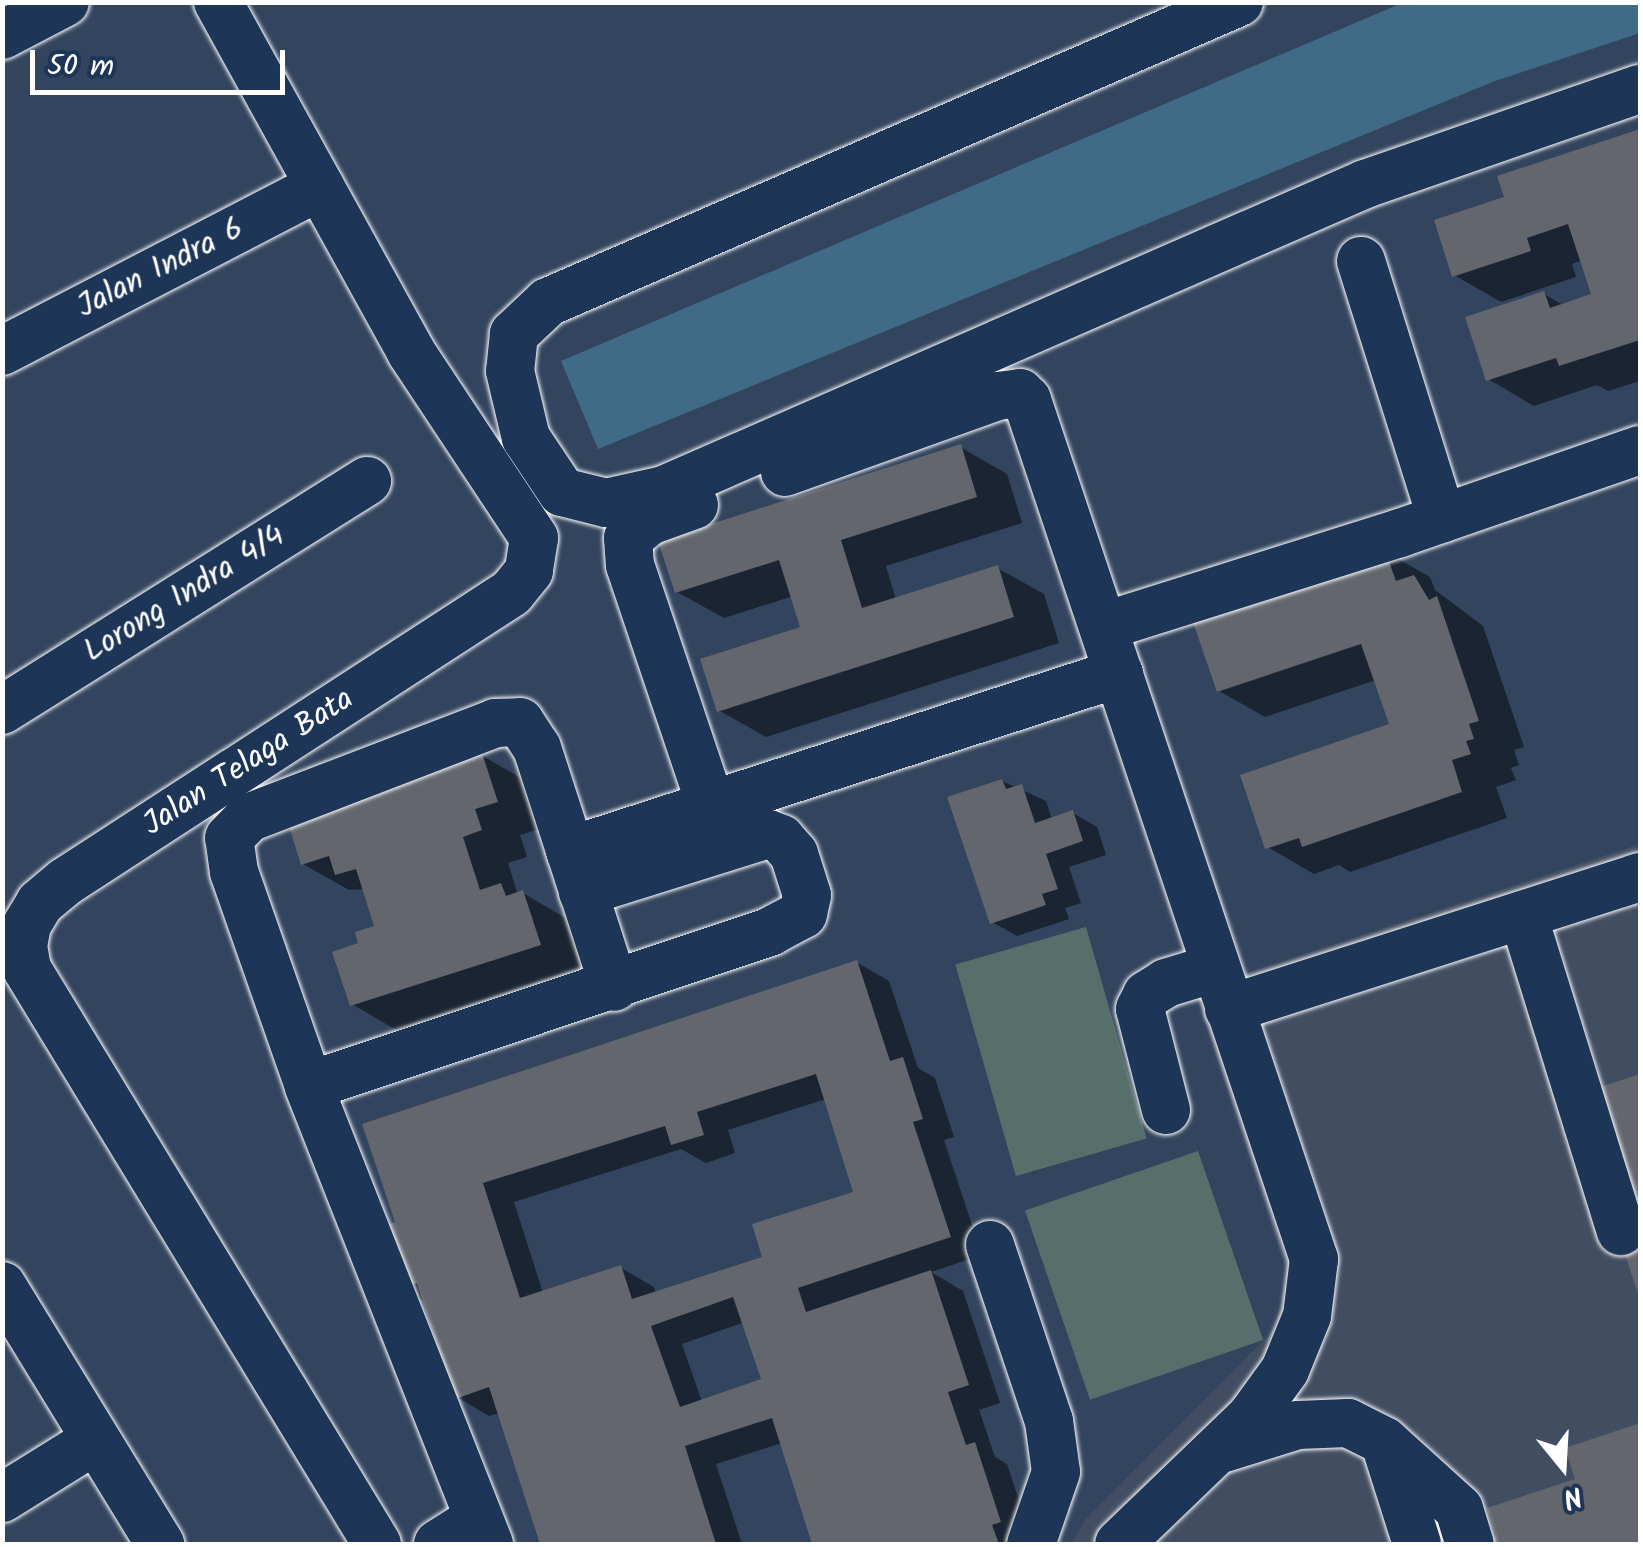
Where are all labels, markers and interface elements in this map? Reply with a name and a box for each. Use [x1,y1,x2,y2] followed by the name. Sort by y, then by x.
[35,30,290,92] scale bar
[47,43,114,91] text: 50 m
[71,211,251,327] street label: Jalan Indra 6
[77,518,293,672] street label: Lorong Indra 4/4
[137,681,361,845] street label: Jalan Telaga Bata
[1513,1417,1613,1517] north arrow
[1557,1472,1588,1520] text: N

